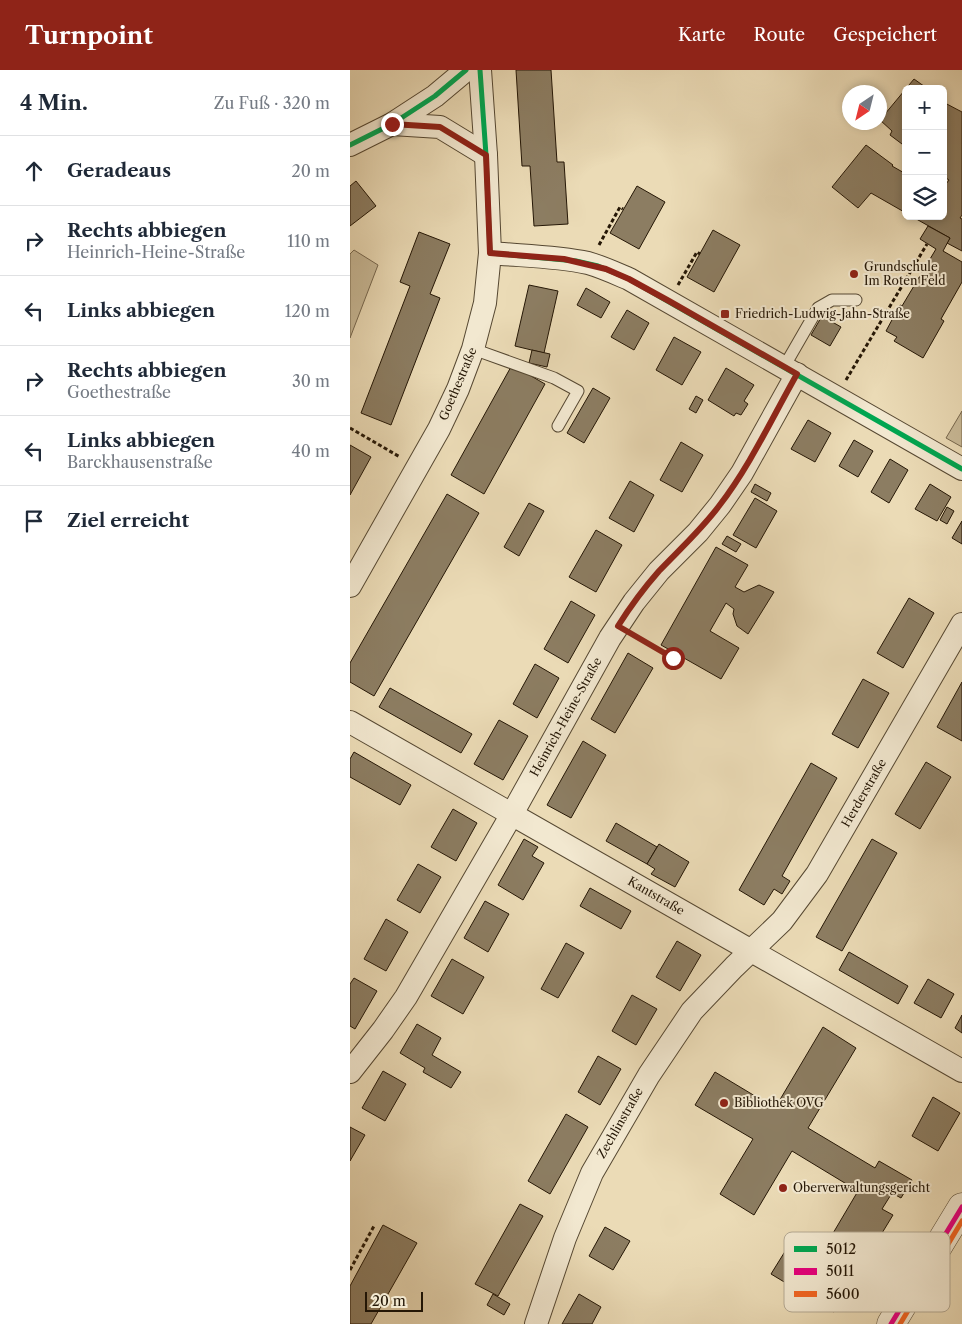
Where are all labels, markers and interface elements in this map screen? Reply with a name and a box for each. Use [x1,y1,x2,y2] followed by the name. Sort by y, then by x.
[25,21,153,50] text: Turnpoint
[678,24,726,46] text: Karte
[754,24,805,46] text: Route
[833,24,937,46] text: Gespeichert
[842,85,887,130] north arrow
[902,85,947,220] map controls
[902,85,947,130] button: +
[20,90,88,115] text: 4 Min.
[214,93,330,113] text: Zu Fuß · 320 m
[381,113,404,136] route end
[902,130,947,175] button: −
[20,157,48,185] icon: ahead
[67,159,171,182] text: Geradeaus
[291,161,330,181] text: 20 m
[902,175,947,220] button: layers
[67,219,227,242] text: Rechts abbiegen
[20,227,48,255] icon: right
[287,231,330,251] text: 110 m
[67,242,245,262] text: Heinrich-Heine-Straße
[864,259,946,288] place label: Grundschule Im Roten Feld
[848,268,860,280] marker: Grundschule Im Roten Feld
[20,297,48,325] icon: left
[67,299,215,322] text: Links abbiegen
[285,301,330,321] text: 120 m
[735,306,910,321] place label: Friedrich-Ludwig-Jahn-Straße
[719,308,731,320] marker: Friedrich-Ludwig-Jahn-Straße
[435,345,480,423] street label: Goethestraße
[67,359,227,382] text: Rechts abbiegen
[20,367,48,395] icon: right
[292,371,330,391] text: 30 m
[67,382,171,402] text: Goethestraße
[67,429,215,452] text: Links abbiegen
[20,437,48,465] icon: left
[291,441,330,461] text: 40 m
[67,452,213,472] text: Barckhausenstraße
[20,507,48,535] icon: arrive
[67,509,189,532] text: Ziel erreicht
[662,647,685,670] route start
[527,654,605,779] street label: Heinrich-Heine-Straße
[838,756,889,830] street label: Herderstraße
[625,873,688,918] street label: Kantstraße
[593,1084,646,1161] street label: Zechlinstraße
[734,1095,824,1110] place label: Bibliothek OVG
[718,1097,730,1109] marker: Bibliothek OVG
[793,1180,931,1195] place label: Oberverwaltungsgericht
[777,1182,789,1194] marker: Oberverwaltungsgericht
[784,1232,950,1312] legend
[826,1240,856,1258] text: 5012
[826,1262,854,1280] text: 5011
[826,1285,860,1303] text: 5600
[365,1289,422,1312] scale bar
[372,1292,406,1310] text: 20 m

